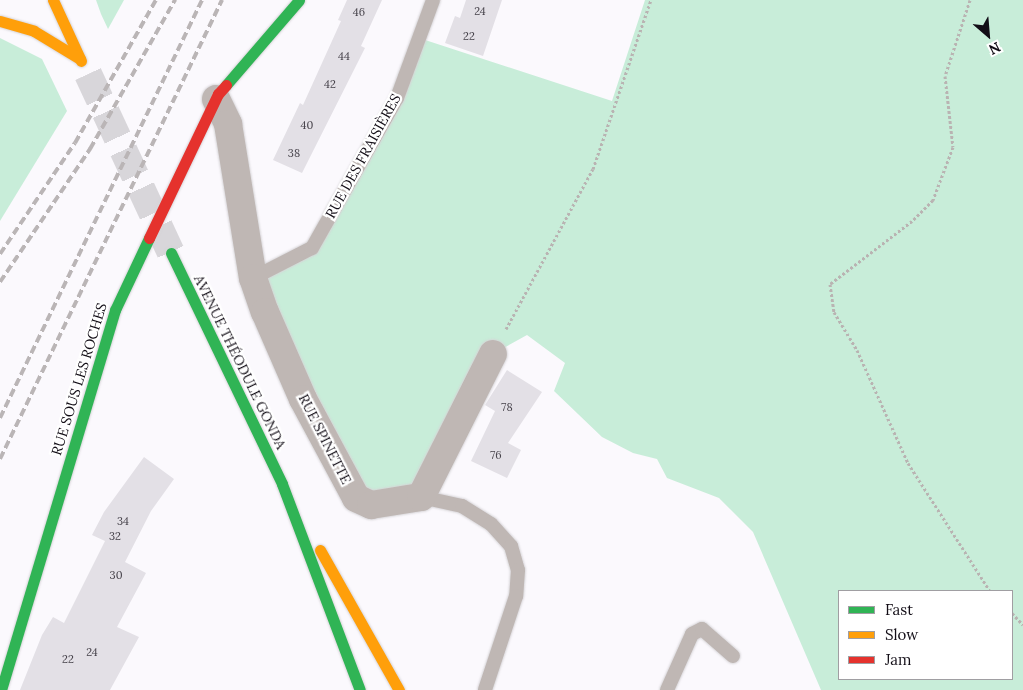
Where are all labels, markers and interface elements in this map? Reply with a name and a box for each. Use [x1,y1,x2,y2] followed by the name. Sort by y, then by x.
[474,4,486,18] house number: 24
[353,5,365,19] house number: 46
[963,10,1013,60] north arrow
[463,29,475,43] house number: 22
[986,38,1004,59] text: N
[338,49,350,63] house number: 44
[324,77,336,91] house number: 42
[322,91,404,221] street label: RUE DES FRAISIÈRES
[301,118,313,132] house number: 40
[288,146,300,160] house number: 38
[190,272,290,452] street label: AVENUE THÉODULE GONDA
[48,301,110,457] street label: RUE SOUS LES ROCHES
[295,391,355,487] street label: RUE SPINETTE
[501,400,513,414] house number: 78
[490,448,502,462] house number: 76
[117,514,129,528] house number: 34
[109,529,121,543] house number: 32
[110,568,122,582] house number: 30
[838,590,1013,680] legend
[885,600,913,619] text: Fast
[885,625,918,644] text: Slow
[86,645,98,659] house number: 24
[885,650,912,669] text: Jam
[62,652,74,666] house number: 22

